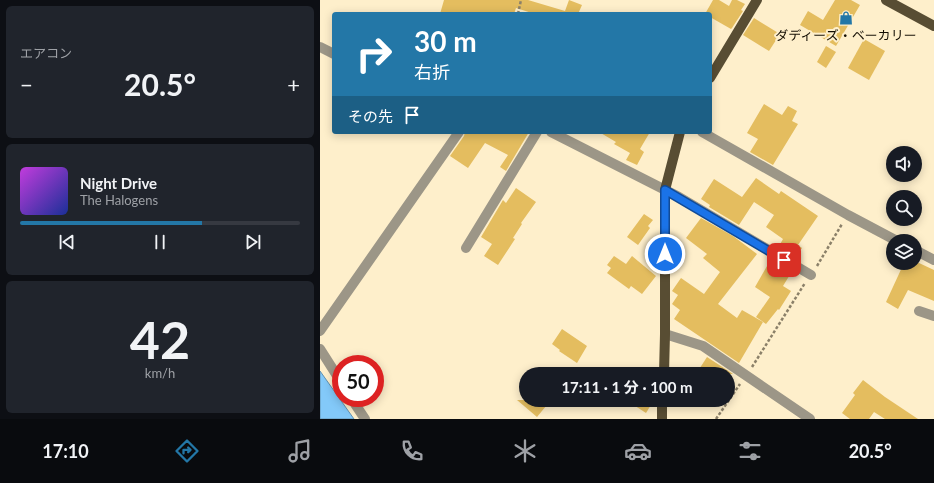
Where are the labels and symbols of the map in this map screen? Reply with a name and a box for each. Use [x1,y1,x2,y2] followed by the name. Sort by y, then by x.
[838,10,854,26] shop icon: ダディーズ・ベーカリー
[775,27,917,43] place label: ダディーズ・ベーカリー
[644,233,686,275] position arrow
[767,243,801,277] pin
[332,355,384,407] speed limit sign: 50

